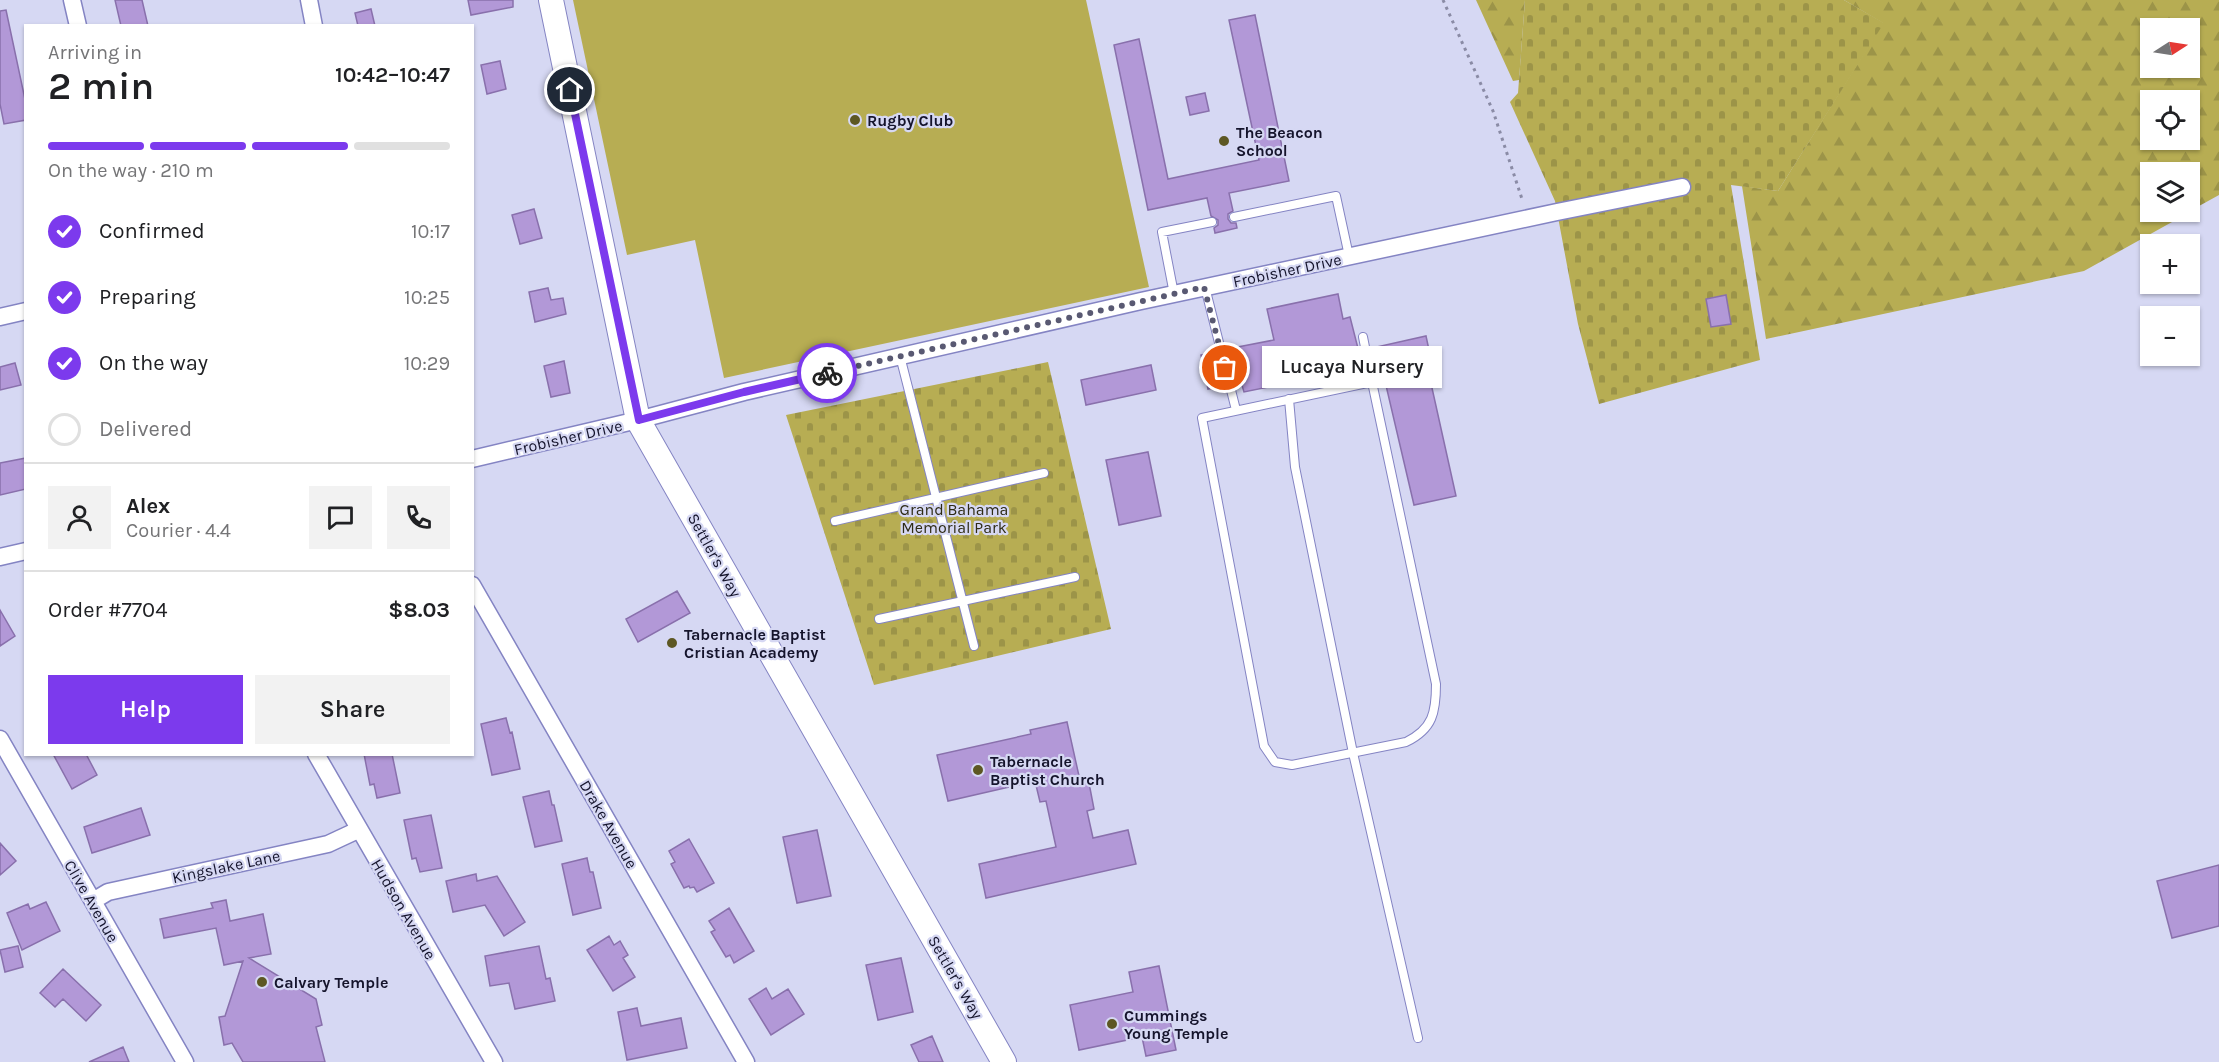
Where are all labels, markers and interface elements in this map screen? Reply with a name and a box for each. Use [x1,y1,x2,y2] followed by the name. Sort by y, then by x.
[2140,18,2200,78] north arrow
[2140,18,2200,366] map controls
[48,41,142,64] text: Arriving in
[335,62,450,88] text: 10:42–10:47
[48,63,154,109] text: 2 min
[544,64,595,115] pin
[553,73,586,106] icon: home
[2140,90,2200,150] button: locate
[867,111,954,130] place label: Rugby Club
[848,113,862,127] marker: Rugby Club
[1236,123,1323,160] place label: The Beacon School
[1217,134,1231,148] marker: The Beacon School
[48,159,214,182] text: On the way · 210 m
[2140,162,2200,222] button: layers
[48,215,81,248] icon: check
[99,218,205,244] text: Confirmed
[411,220,450,243] text: 10:17
[2140,234,2200,294] button: +
[1231,250,1343,291] street label: Frobisher Drive
[48,281,81,314] icon: check
[99,284,196,310] text: Preparing
[404,286,450,309] text: 10:25
[2140,306,2200,366] button: −
[1199,342,1250,393] pin
[797,343,857,403] courier
[48,347,81,380] icon: check
[1261,347,1441,389] callout: Lucaya Nursery
[99,350,208,376] text: On the way
[1208,351,1241,384] icon: bag
[404,352,450,375] text: 10:29
[1280,355,1424,378] text: Lucaya Nursery
[811,357,844,390] icon: bike
[99,416,192,442] text: Delivered
[512,416,624,459] street label: Frobisher Drive
[48,486,111,549] button: person
[309,486,372,549] button: chat
[387,486,450,549] button: phone
[126,493,170,519] text: Alex
[900,500,1008,537] park label: Grand Bahama Memorial Park
[684,510,746,601] street label: Settler's Way
[126,519,231,542] text: Courier · 4.4
[48,597,167,623] text: Order #7704
[388,597,450,623] text: $8.03
[684,625,826,662] place label: Tabernacle Baptist Cristian Academy
[665,636,679,650] marker: Tabernacle Baptist Cristian Academy
[48,675,243,744] button: Help
[255,675,450,744] button: Share
[990,752,1105,789] place label: Tabernacle Baptist Church
[971,763,985,777] marker: Tabernacle Baptist Church
[576,777,642,872] street label: Drake Avenue
[170,846,282,887] street label: Kingslake Lane
[367,856,440,963] street label: Hudson Avenue
[60,857,123,946] street label: Clive Avenue
[924,932,987,1023] street label: Settler's Way
[274,973,388,992] place label: Calvary Temple
[255,975,269,989] marker: Calvary Temple
[1124,1006,1228,1043] place label: Cummings Young Temple
[1105,1017,1119,1031] marker: Cummings Young Temple

